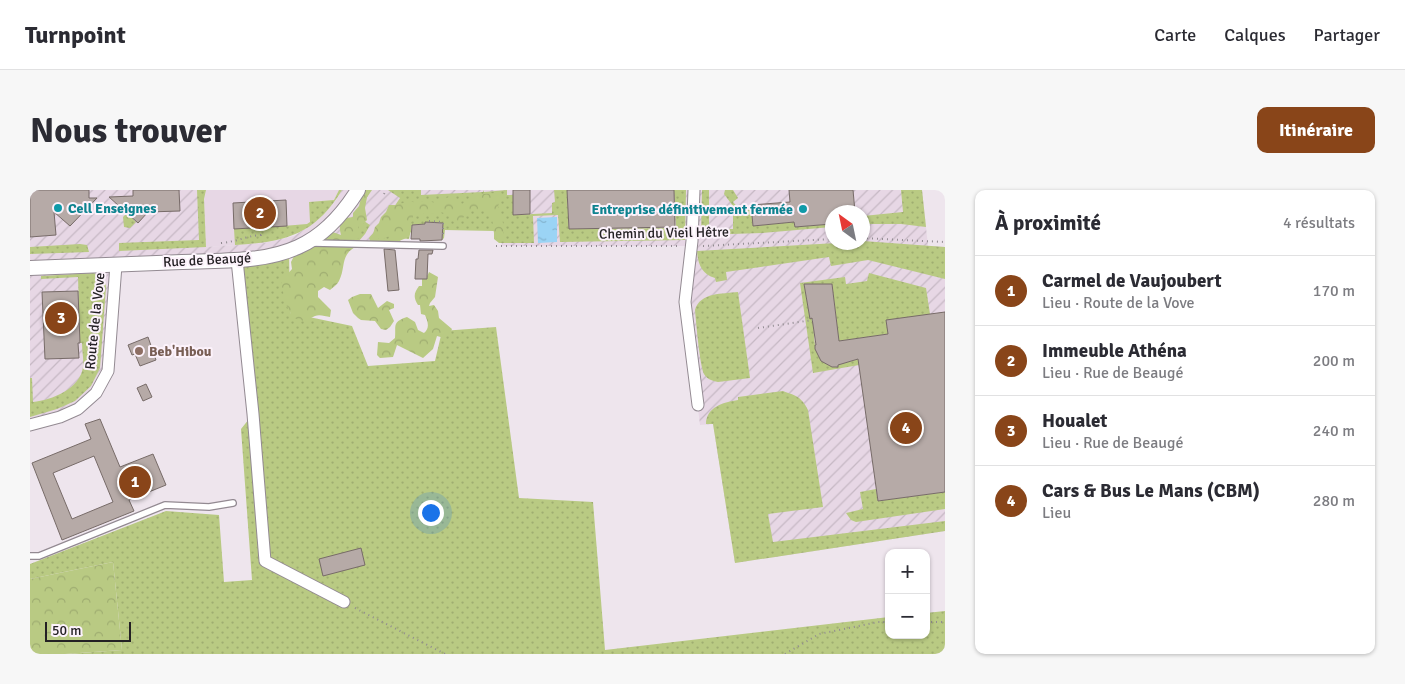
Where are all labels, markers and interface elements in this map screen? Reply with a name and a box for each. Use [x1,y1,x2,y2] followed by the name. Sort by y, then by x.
[25,20,126,50] text: Turnpoint
[1154,24,1196,46] text: Carte
[1224,24,1286,46] text: Calques
[1314,24,1380,46] text: Partager
[1257,107,1375,153] button: Itinéraire
[30,109,227,152] text: Nous trouver
[244,194,276,232] pin: 2
[68,200,156,217] place label: Cell Enseignes
[591,201,793,218] place label: Entreprise définitivement fermée
[52,202,64,214] marker: Cell Enseignes
[797,203,809,215] marker: Entreprise définitivement fermée
[825,205,870,250] north arrow
[995,210,1101,236] text: À proximité
[1283,213,1355,233] text: 4 résultats
[599,223,729,243] street label: Chemin du Vieil Hêtre
[163,249,251,271] street label: Rue de Beaugé
[1042,269,1222,293] text: Carmel de Vaujoubert
[81,272,109,370] street label: Route de la Vove
[1007,281,1015,301] text: 1
[1313,281,1355,301] text: 170 m
[1042,293,1195,313] text: Lieu · Route de la Vove
[45,299,77,337] pin: 3
[1042,339,1187,363] text: Immeuble Athéna
[149,343,212,360] place label: Beb'Hibou
[133,345,145,357] marker: Beb'Hibou
[1007,351,1015,371] text: 2
[1313,351,1355,371] text: 200 m
[1042,363,1184,383] text: Lieu · Rue de Beaugé
[890,409,922,447] pin: 4
[1042,409,1107,433] text: Houalet
[1007,421,1015,441] text: 3
[1313,421,1355,441] text: 240 m
[1042,433,1184,453] text: Lieu · Rue de Beaugé
[119,463,151,501] pin: 1
[1042,479,1260,503] text: Cars & Bus Le Mans (CBM)
[1007,491,1015,511] text: 4
[1313,491,1355,511] text: 280 m
[418,500,444,526] your location
[1042,503,1071,523] text: Lieu
[885,549,930,639] map controls
[885,549,930,594] button: +
[885,594,930,639] button: −
[45,619,131,642] scale bar
[52,622,81,639] text: 50 m

